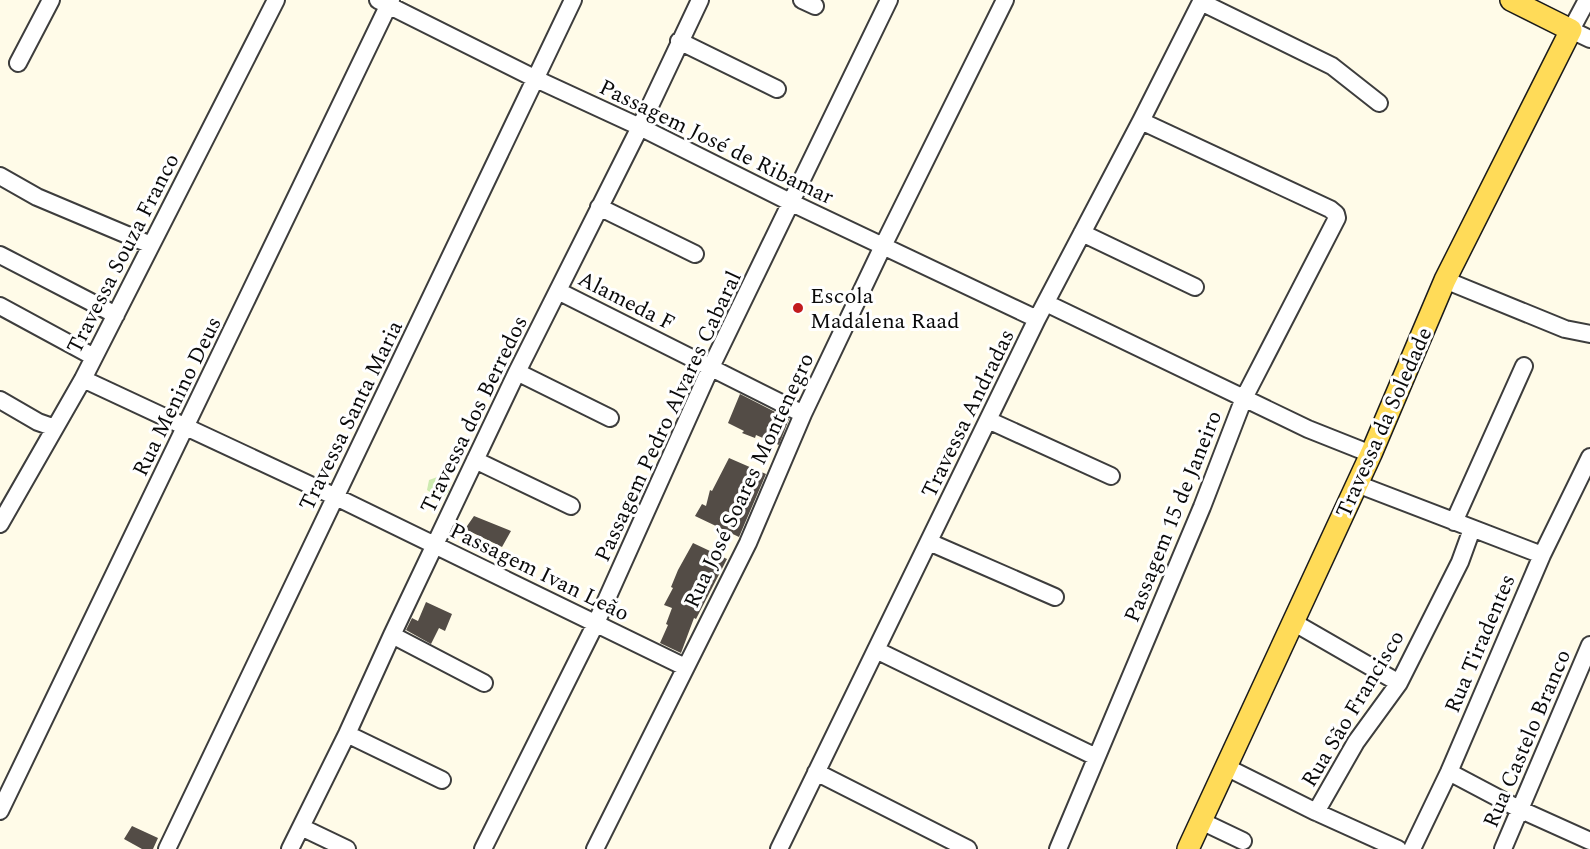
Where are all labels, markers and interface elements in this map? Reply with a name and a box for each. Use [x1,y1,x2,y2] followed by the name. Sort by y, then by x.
[593,71,840,214] street label: Passagem José de Ribamar
[58,148,188,360] street label: Travessa Souza Franco
[572,263,681,340] street label: Alameda F
[586,266,750,568] street label: Passagem Pedro Alvares Cabaral
[810,280,959,338] place label: Escola Madalena Raad
[791,301,805,315] marker: Escola Madalena Raad
[412,310,537,519] street label: Travessa dos Berredos
[124,311,230,482] street label: Rua Menino Deus
[291,315,412,516] street label: Travessa Santa Maria
[1327,322,1441,523] street label: Travessa da Soledade
[913,324,1024,504] street label: Travessa Andradas
[676,348,823,614] street label: Rua José Soares Montenegro
[1116,406,1231,628] street label: Passagem 15 de Janeiro
[444,515,635,630] street label: Passagem Ivan Leão
[1436,569,1525,718] street label: Rua Tiradentes
[1293,624,1413,794] street label: Rua São Francisco
[1475,644,1580,833] street label: Rua Castelo Branco

